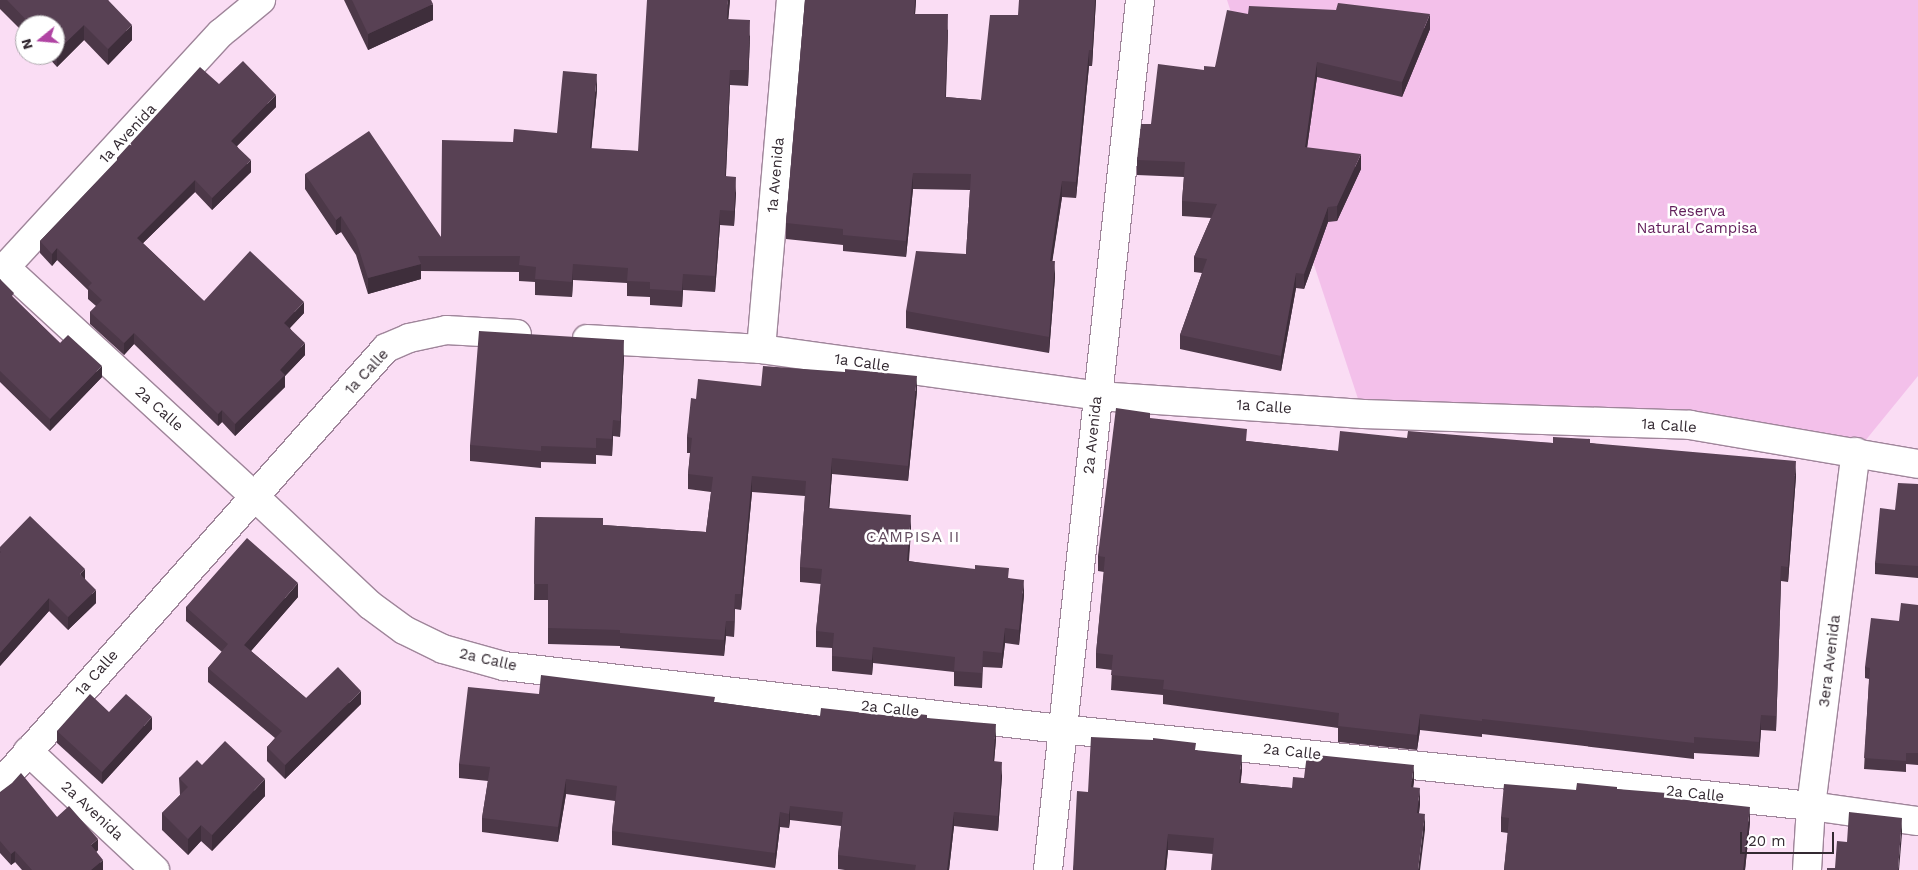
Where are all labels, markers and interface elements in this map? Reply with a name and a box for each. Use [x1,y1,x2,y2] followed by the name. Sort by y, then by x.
[15,15,65,65] north arrow
[17,37,36,51] text: N
[95,100,161,168] street label: 1a Avenida
[764,136,788,214] street label: 1a Avenida
[1636,202,1758,237] park label: Reserva Natural Campisa
[341,345,393,399] street label: 1a Calle
[833,350,891,376] street label: 1a Calle
[131,383,187,435] street label: 2a Calle
[1080,395,1106,475] street label: 2a Avenida
[1235,396,1293,418] street label: 1a Calle
[1640,415,1698,437] street label: 1a Calle
[864,527,962,547] district label: CAMPISA II
[1815,613,1845,709] street label: 3era Avenida
[457,645,519,675] street label: 2a Calle
[72,646,122,700] street label: 1a Calle
[860,697,920,721] street label: 2a Calle
[1262,740,1322,764] street label: 2a Calle
[57,777,127,845] street label: 2a Avenida
[1665,782,1725,806] street label: 2a Calle
[1743,822,1837,854] scale bar
[1748,832,1786,850] text: 20 m

